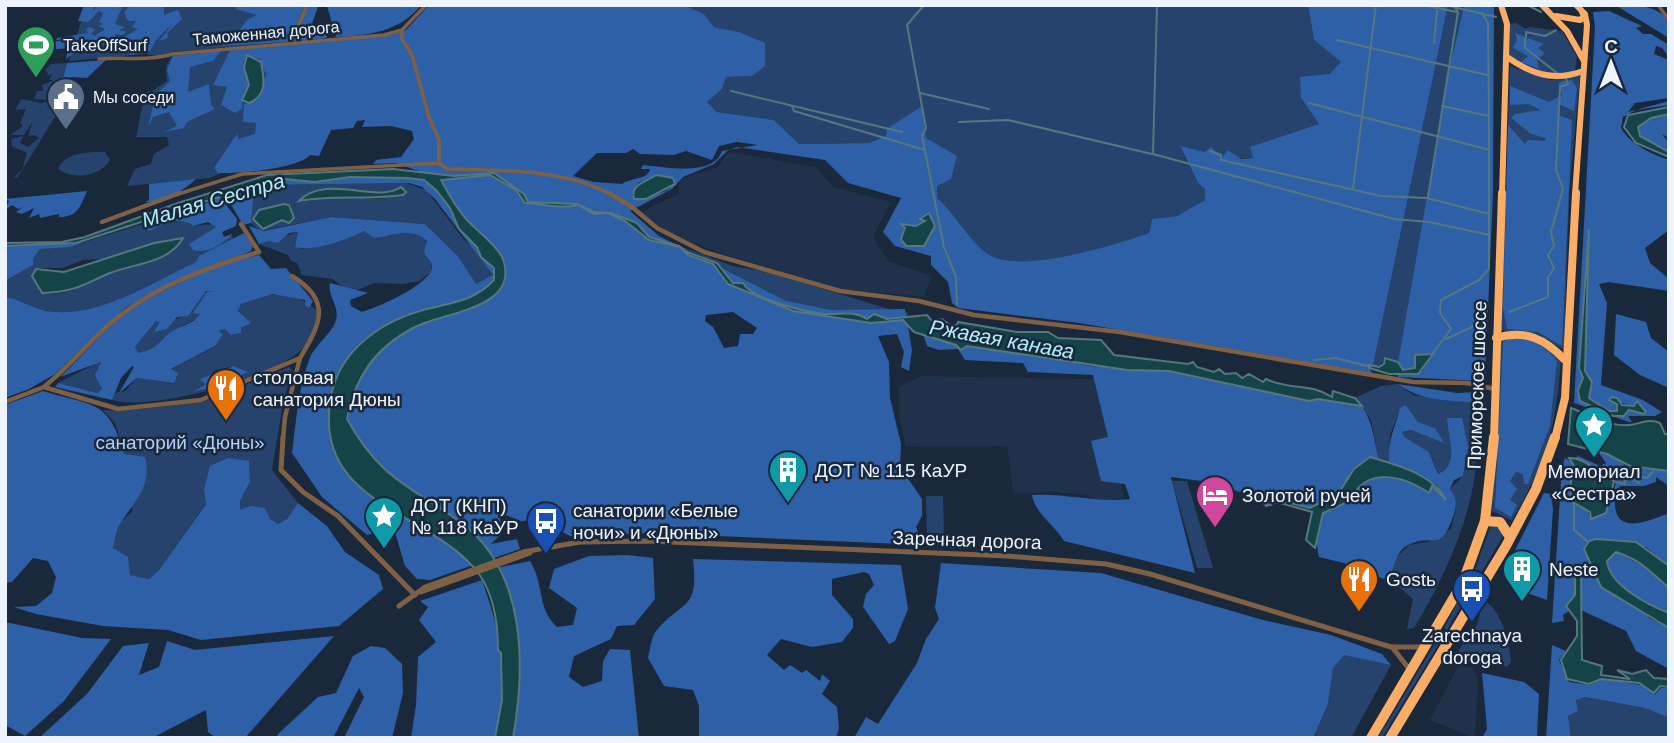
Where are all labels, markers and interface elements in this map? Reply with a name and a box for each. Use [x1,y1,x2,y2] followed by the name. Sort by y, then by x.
[192,18,340,48] street label: Таможенная дорога
[15,24,57,79] sports icon: TakeOffSurf
[1576,28,1646,98] north arrow
[1604,36,1618,57] text: С
[63,37,148,54] place label: TakeOffSurf
[45,76,87,131] public building icon: Мы соседи
[93,89,174,106] place label: Мы соседи
[139,169,287,231] water label: Малая Сестра
[1464,300,1490,470] street label: Приморское шоссе
[928,315,1076,363] water label: Ржавая канава
[205,367,247,422] restaurant icon: столовая санатория Дюны
[253,367,401,410] place label: столовая санатория Дюны
[1573,404,1615,459] place icon: Мемориал «Сестра»
[95,432,265,453] park label: санаторий «Дюны»
[767,449,809,504] building icon: ДОТ № 115 КаУР
[815,460,967,481] place label: ДОТ № 115 КаУР
[1547,461,1641,504] place label: Мемориал «Сестра»
[1194,474,1236,529] hotel icon: Золотой ручей
[1242,485,1371,506] place label: Золотой ручей
[363,495,405,550] place icon: ДОТ (КНП) № 118 КаУР
[411,495,519,538] place label: ДОТ (КНП) № 118 КаУР
[525,500,567,555] bus stop icon: санатории «Белые ночи» и «Дюны»
[573,500,738,543] place label: санатории «Белые ночи» и «Дюны»
[892,527,1042,553] street label: Заречная дорога
[1501,548,1543,603] building icon: Neste
[1338,558,1380,613] restaurant icon: Gostь
[1549,559,1599,580] place label: Neste
[1451,568,1493,623] bus stop icon: Zarechnaya doroga
[1386,569,1436,590] place label: Gostь
[1422,625,1523,668] place label: Zarechnaya doroga

